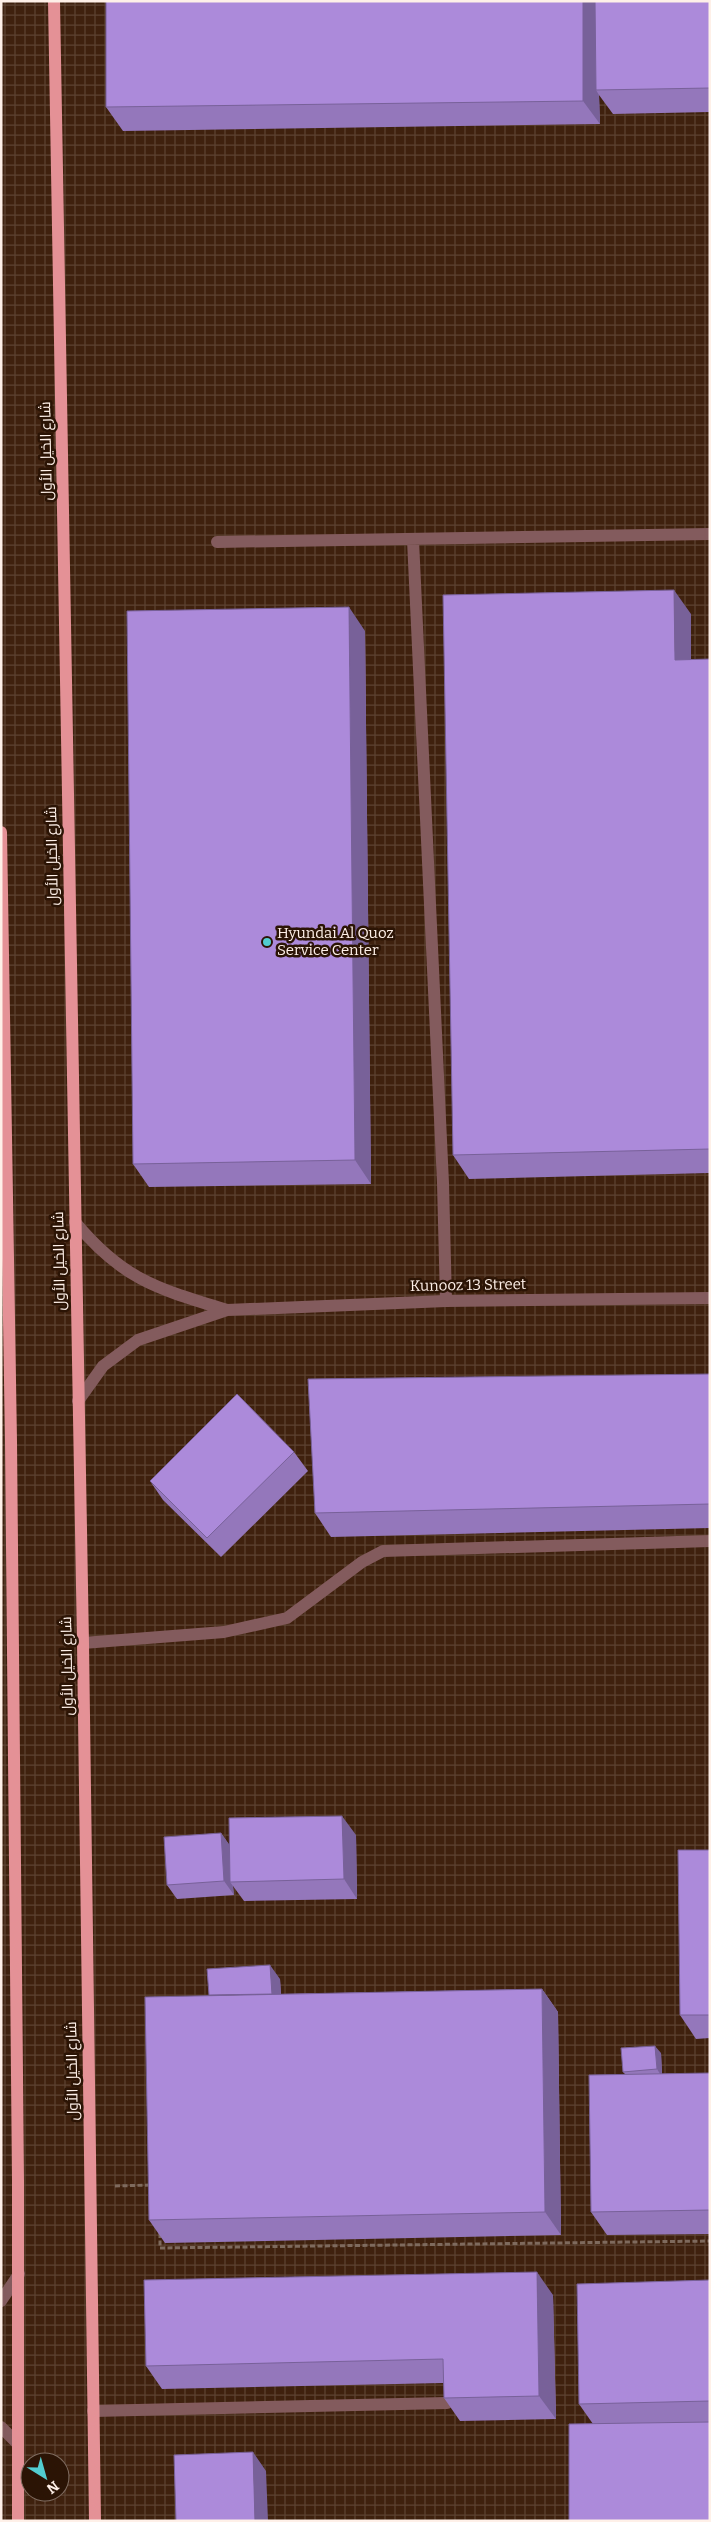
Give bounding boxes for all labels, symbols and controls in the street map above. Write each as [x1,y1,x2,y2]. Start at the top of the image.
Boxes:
street label: شارع الخيل الأول [36,401,58,501]
street label: شارع الخيل الأول [42,806,64,906]
place label: Hyundai Al Quoz Service Center [277,924,394,959]
marker: Hyundai Al Quoz Service Center [261,936,273,948]
street label: شارع الخيل الأول [49,1211,71,1311]
street label: Kunooz 13 Street [410,1275,527,1295]
street label: شارع الخيل الأول [57,1616,79,1716]
street label: شارع الخيل الأول [62,2021,84,2121]
north arrow [20,2452,70,2502]
text: N [43,2477,62,2497]

